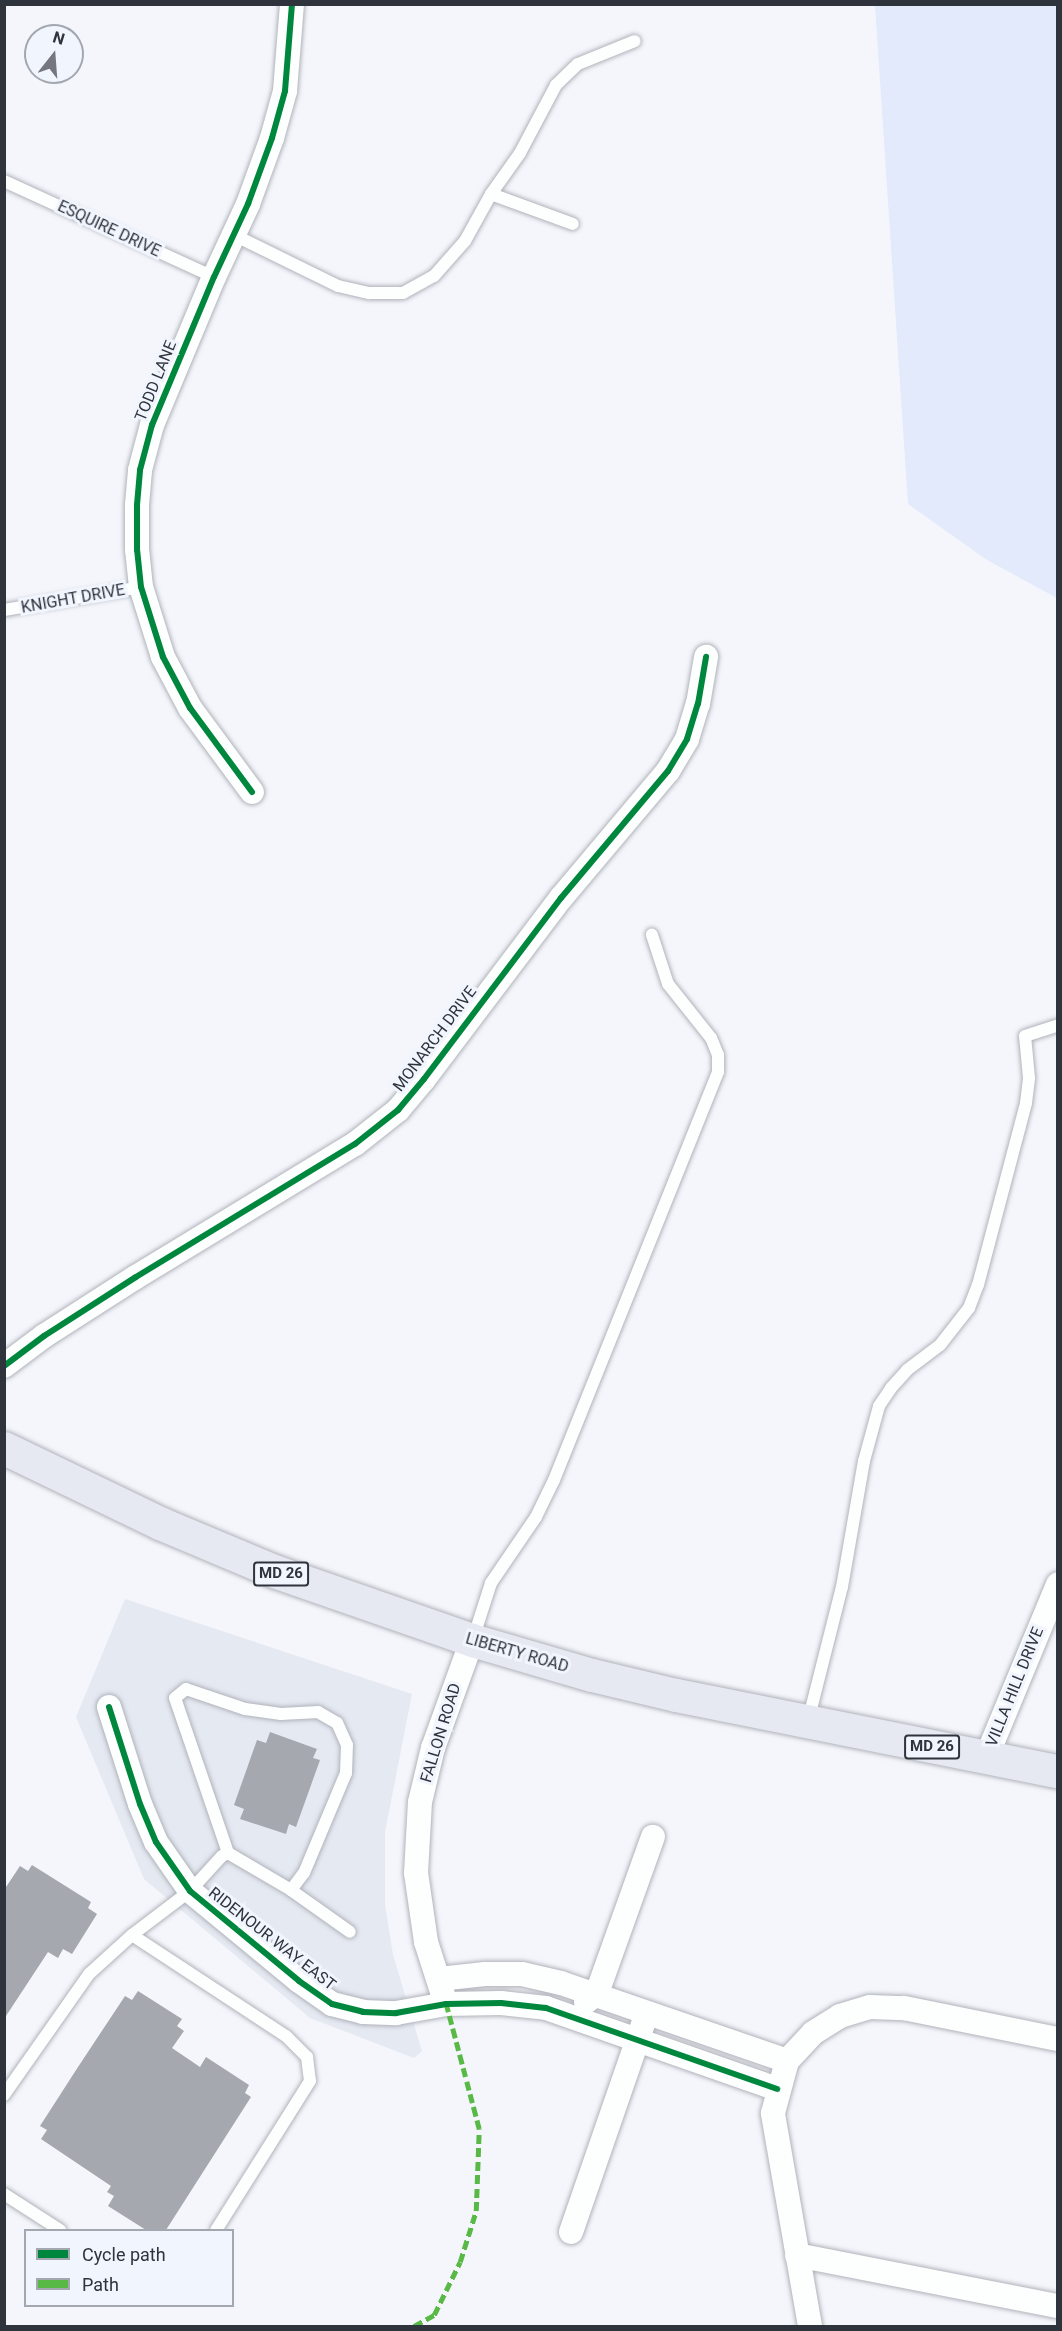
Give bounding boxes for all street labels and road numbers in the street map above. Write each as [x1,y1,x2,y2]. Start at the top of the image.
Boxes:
street label: ESQUIRE DRIVE [55,197,163,261]
street label: TODD LANE [131,338,181,424]
street label: KNIGHT DRIVE [19,580,127,618]
street label: MONARCH DRIVE [389,983,481,1095]
road number: MD 26 [252,1562,310,1586]
street label: VILLA HILL DRIVE [982,1624,1048,1750]
street label: LIBERTY ROAD [463,1629,571,1677]
street label: FALLON ROAD [417,1681,465,1785]
road number: MD 26 [904,1735,960,1759]
street label: RIDENOUR WAY EAST [205,1883,339,1995]

